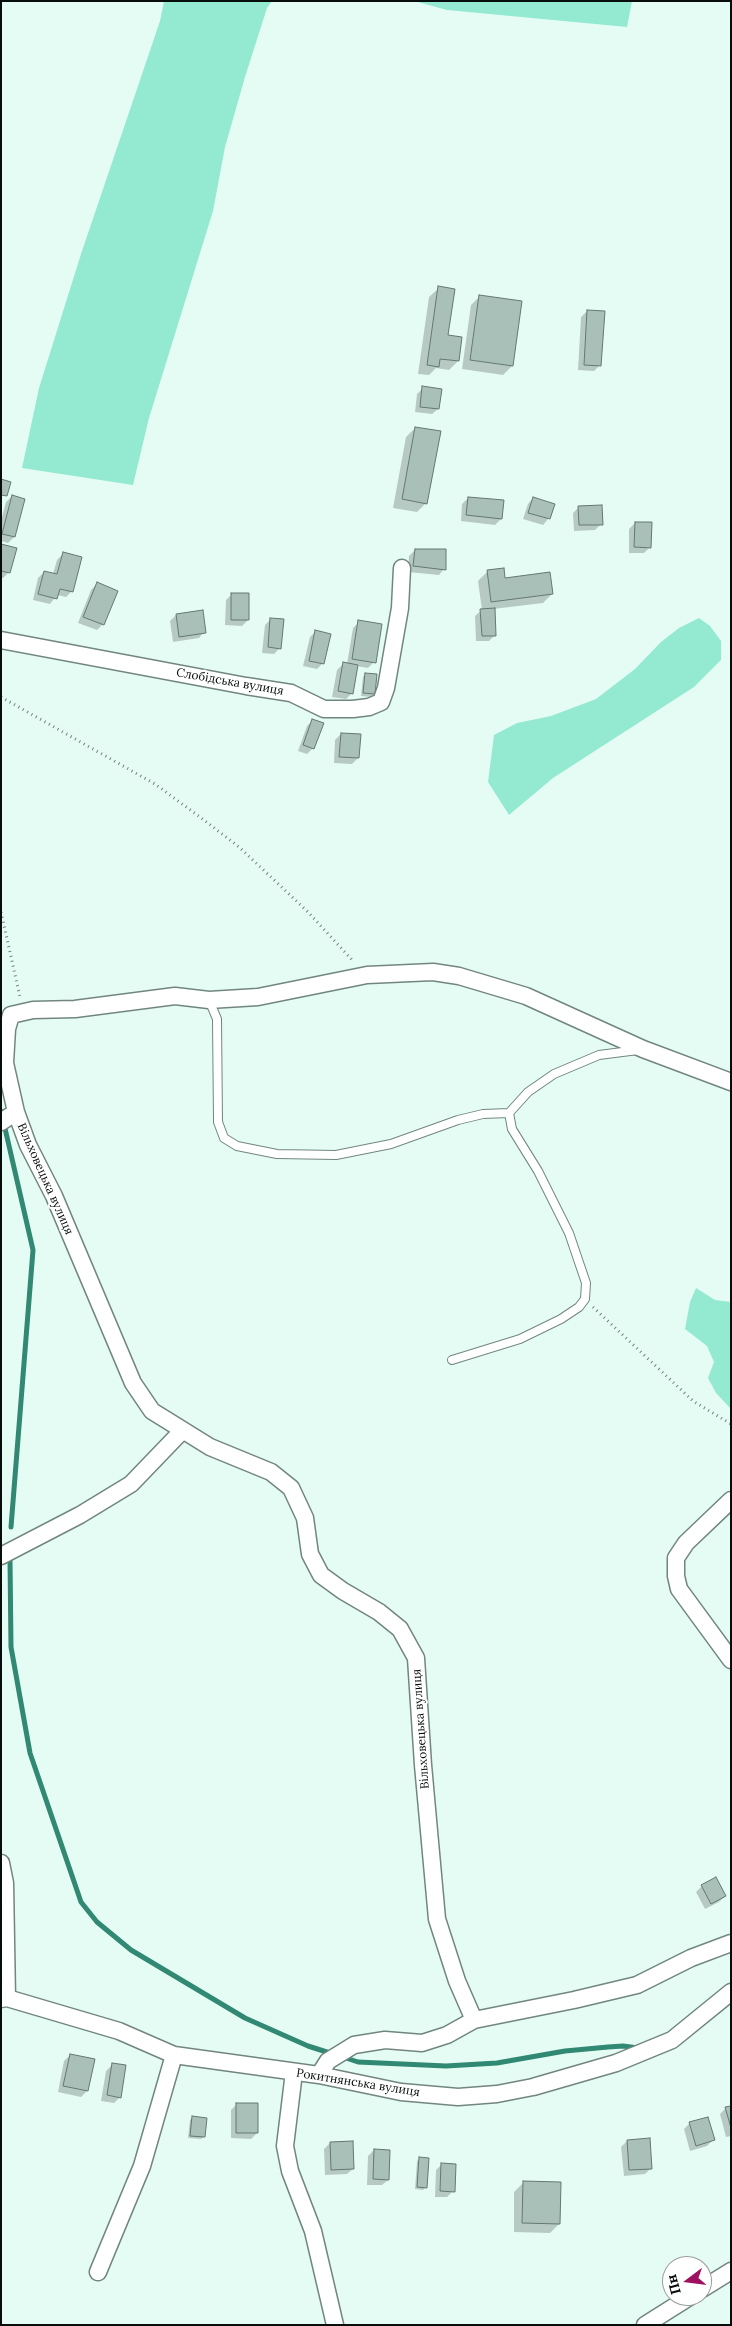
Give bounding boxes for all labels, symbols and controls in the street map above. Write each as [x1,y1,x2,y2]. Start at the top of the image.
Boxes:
street label: Слобідська вулиця [175,665,285,699]
street label: Вільховецька вулиця [14,1121,76,1237]
street label: Вільховецька вулиця [410,1668,432,1790]
street label: Рокитнянська вулиця [295,2066,421,2100]
north arrow [662,2256,712,2306]
text: Пн [662,2273,685,2297]

